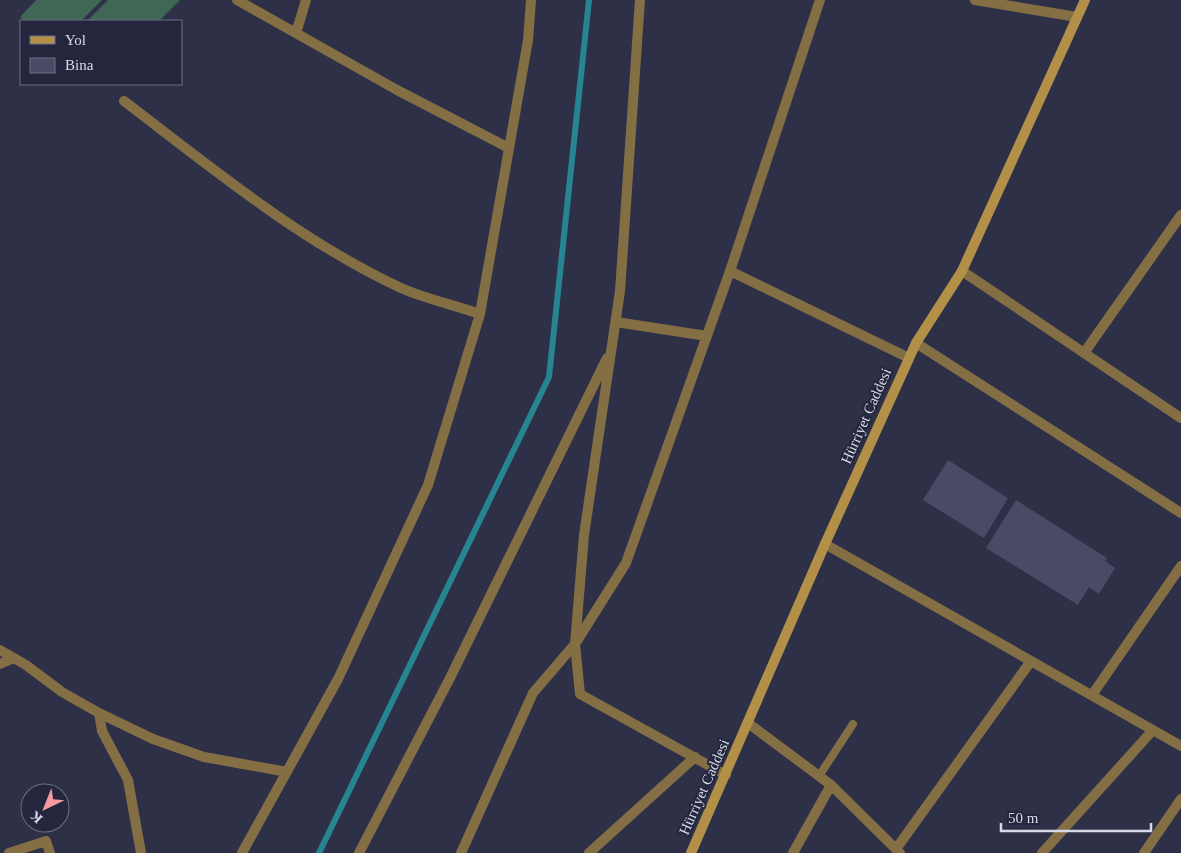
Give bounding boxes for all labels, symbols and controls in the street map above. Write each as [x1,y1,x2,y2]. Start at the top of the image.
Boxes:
legend [20,20,182,85]
text: Yol [65,32,86,48]
text: Bina [65,57,94,73]
street label: Hürriyet Caddesi [838,366,894,466]
street label: Hürriyet Caddesi [676,737,732,837]
north arrow [20,783,70,833]
scale bar [1001,800,1151,832]
text: K [27,808,46,826]
text: 50 m [1008,810,1039,826]

